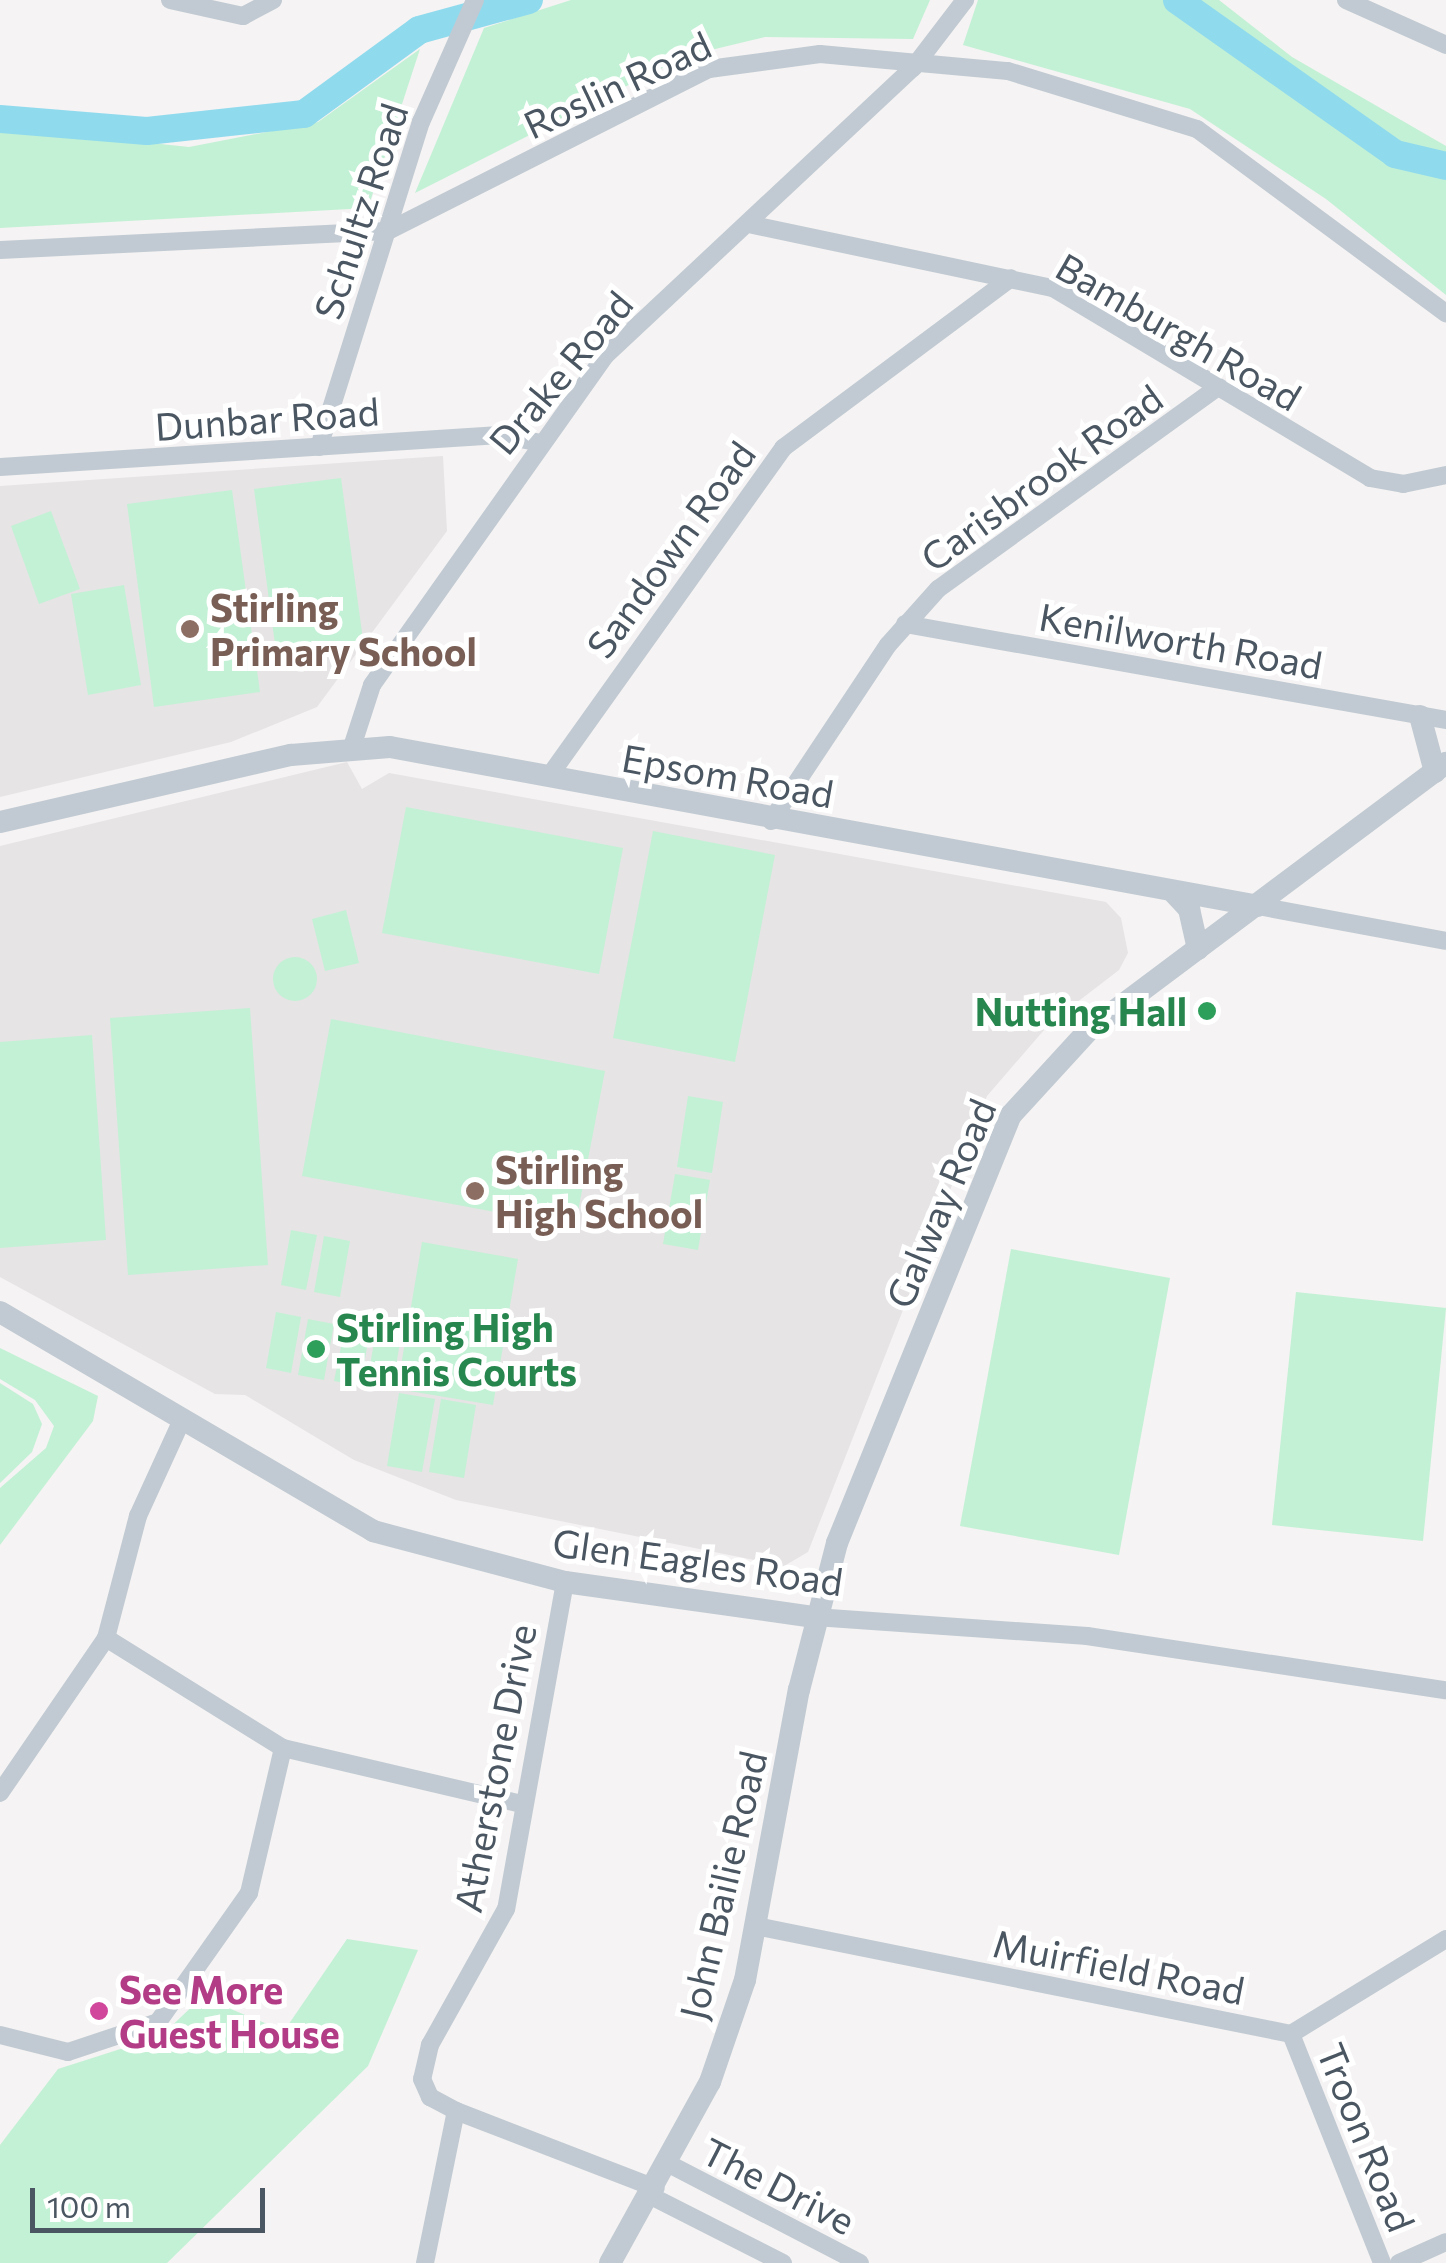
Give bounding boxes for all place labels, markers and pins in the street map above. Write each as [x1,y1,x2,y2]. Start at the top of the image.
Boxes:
place label: Stirling Primary School [210,584,477,674]
marker: Stirling Primary School [179,618,201,640]
place label: Nutting Hall [975,988,1187,1034]
marker: Nutting Hall [1196,1000,1218,1022]
place label: Stirling High School [495,1146,703,1236]
marker: Stirling High School [464,1180,486,1202]
place label: Stirling High Tennis Courts [336,1304,577,1394]
marker: Stirling High Tennis Courts [305,1338,327,1360]
place label: See More Guest House [119,1966,340,2056]
marker: See More Guest House [88,2000,110,2022]

